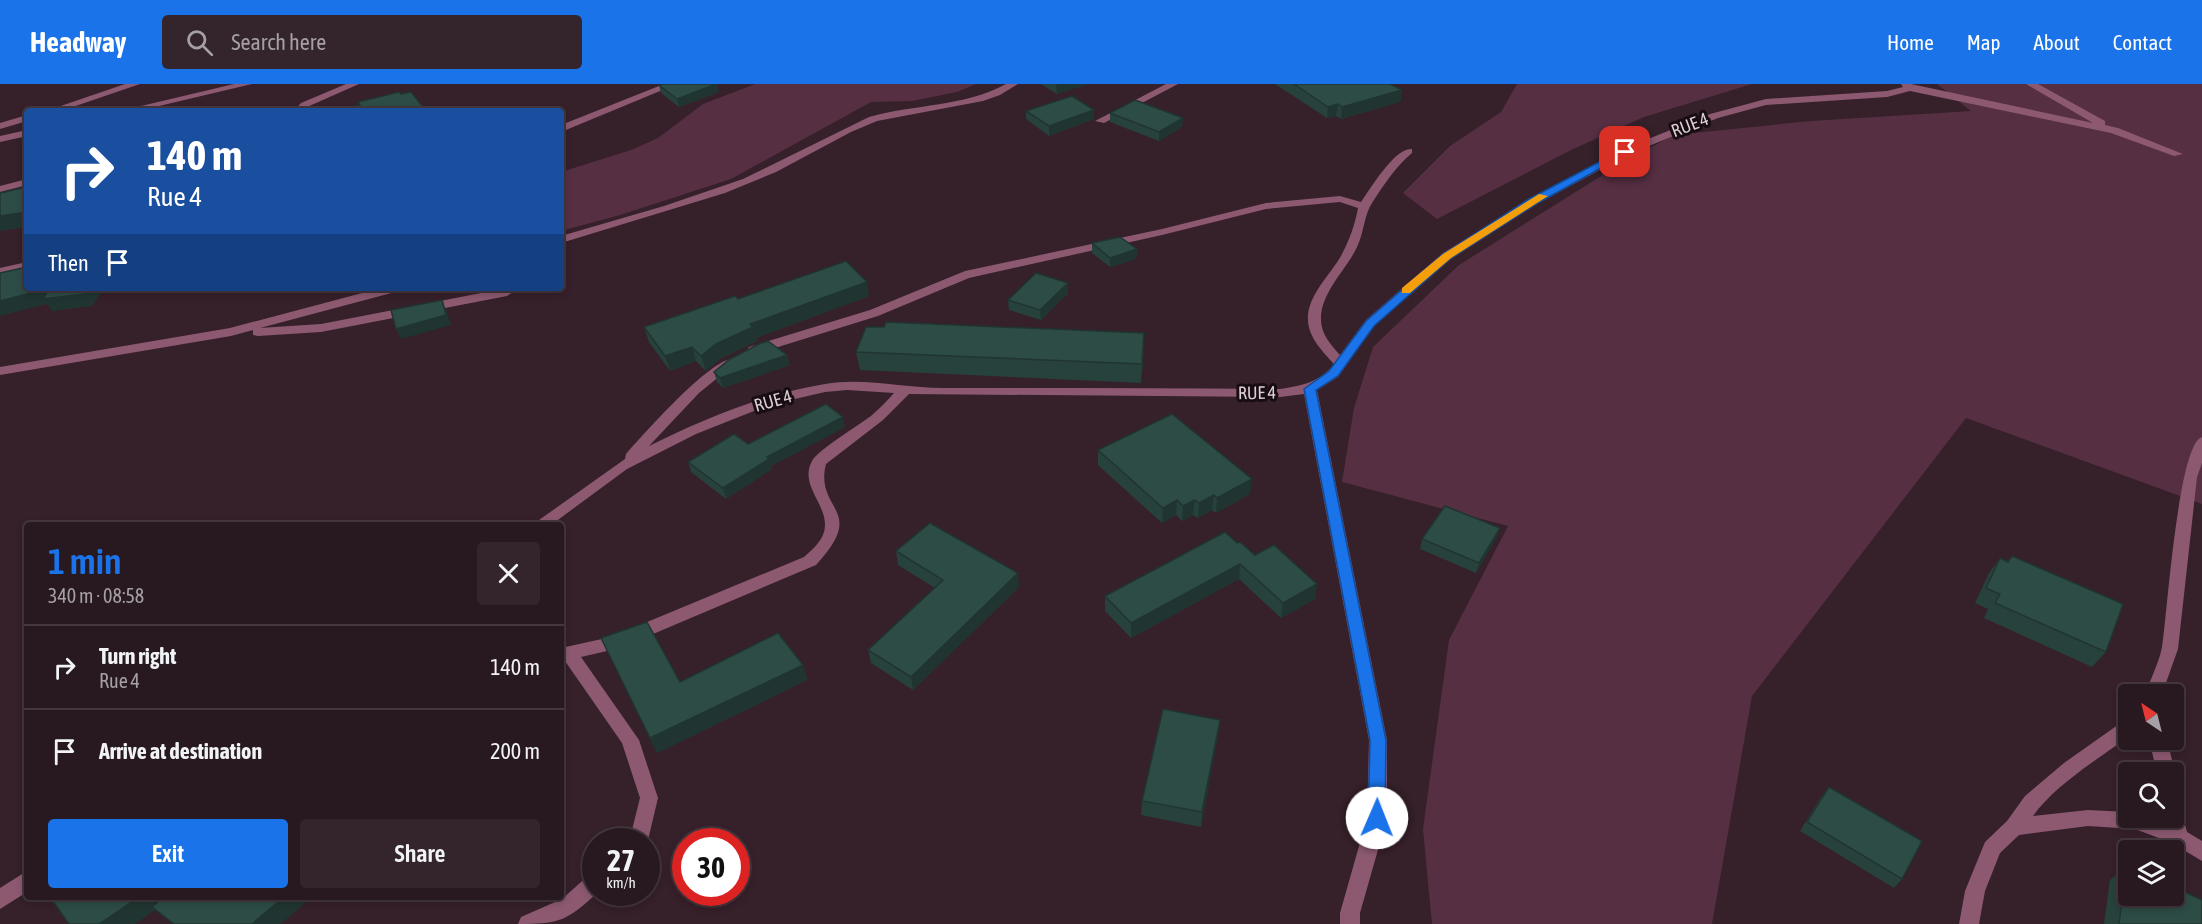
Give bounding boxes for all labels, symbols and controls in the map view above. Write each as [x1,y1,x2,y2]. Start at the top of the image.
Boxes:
search box [162,15,582,69]
text: Headway [30,26,126,58]
icon: search [183,26,216,59]
text: Search here [231,29,326,55]
text: Home [1887,30,1934,54]
text: Map [1967,30,2001,54]
text: About [2034,30,2080,54]
text: Contact [2113,30,2172,54]
street label: RUE 4 [1668,108,1711,141]
pin [1599,126,1650,177]
text: 140 m [147,131,242,179]
icon: right [48,132,126,210]
icon: arrive [1608,135,1641,168]
text: Rue 4 [147,181,202,212]
icon: arrive [101,246,134,279]
text: Then [48,250,89,276]
street label: RUE 4 [1238,382,1276,403]
street label: RUE 4 [752,385,794,416]
text: 1 min [48,540,122,582]
button: close [477,542,540,605]
text: 340 m · 08:58 [48,584,144,607]
text: Turn right [99,643,176,669]
icon: right [48,651,81,684]
text: 140 m [490,654,540,680]
text: Rue 4 [99,669,140,692]
north arrow [2118,684,2184,750]
map controls [2118,684,2184,906]
icon: arrive [48,735,81,768]
text: Arrive at destination [99,738,262,764]
text: 200 m [490,738,540,764]
button: search [2118,762,2184,828]
position arrow [1345,786,1409,850]
button: Exit [48,819,288,888]
button: Share [300,819,540,888]
speed limit sign: 30 [672,828,750,906]
button: layers [2118,840,2184,906]
text: 27 [607,843,635,877]
text: km/h [606,874,636,891]

